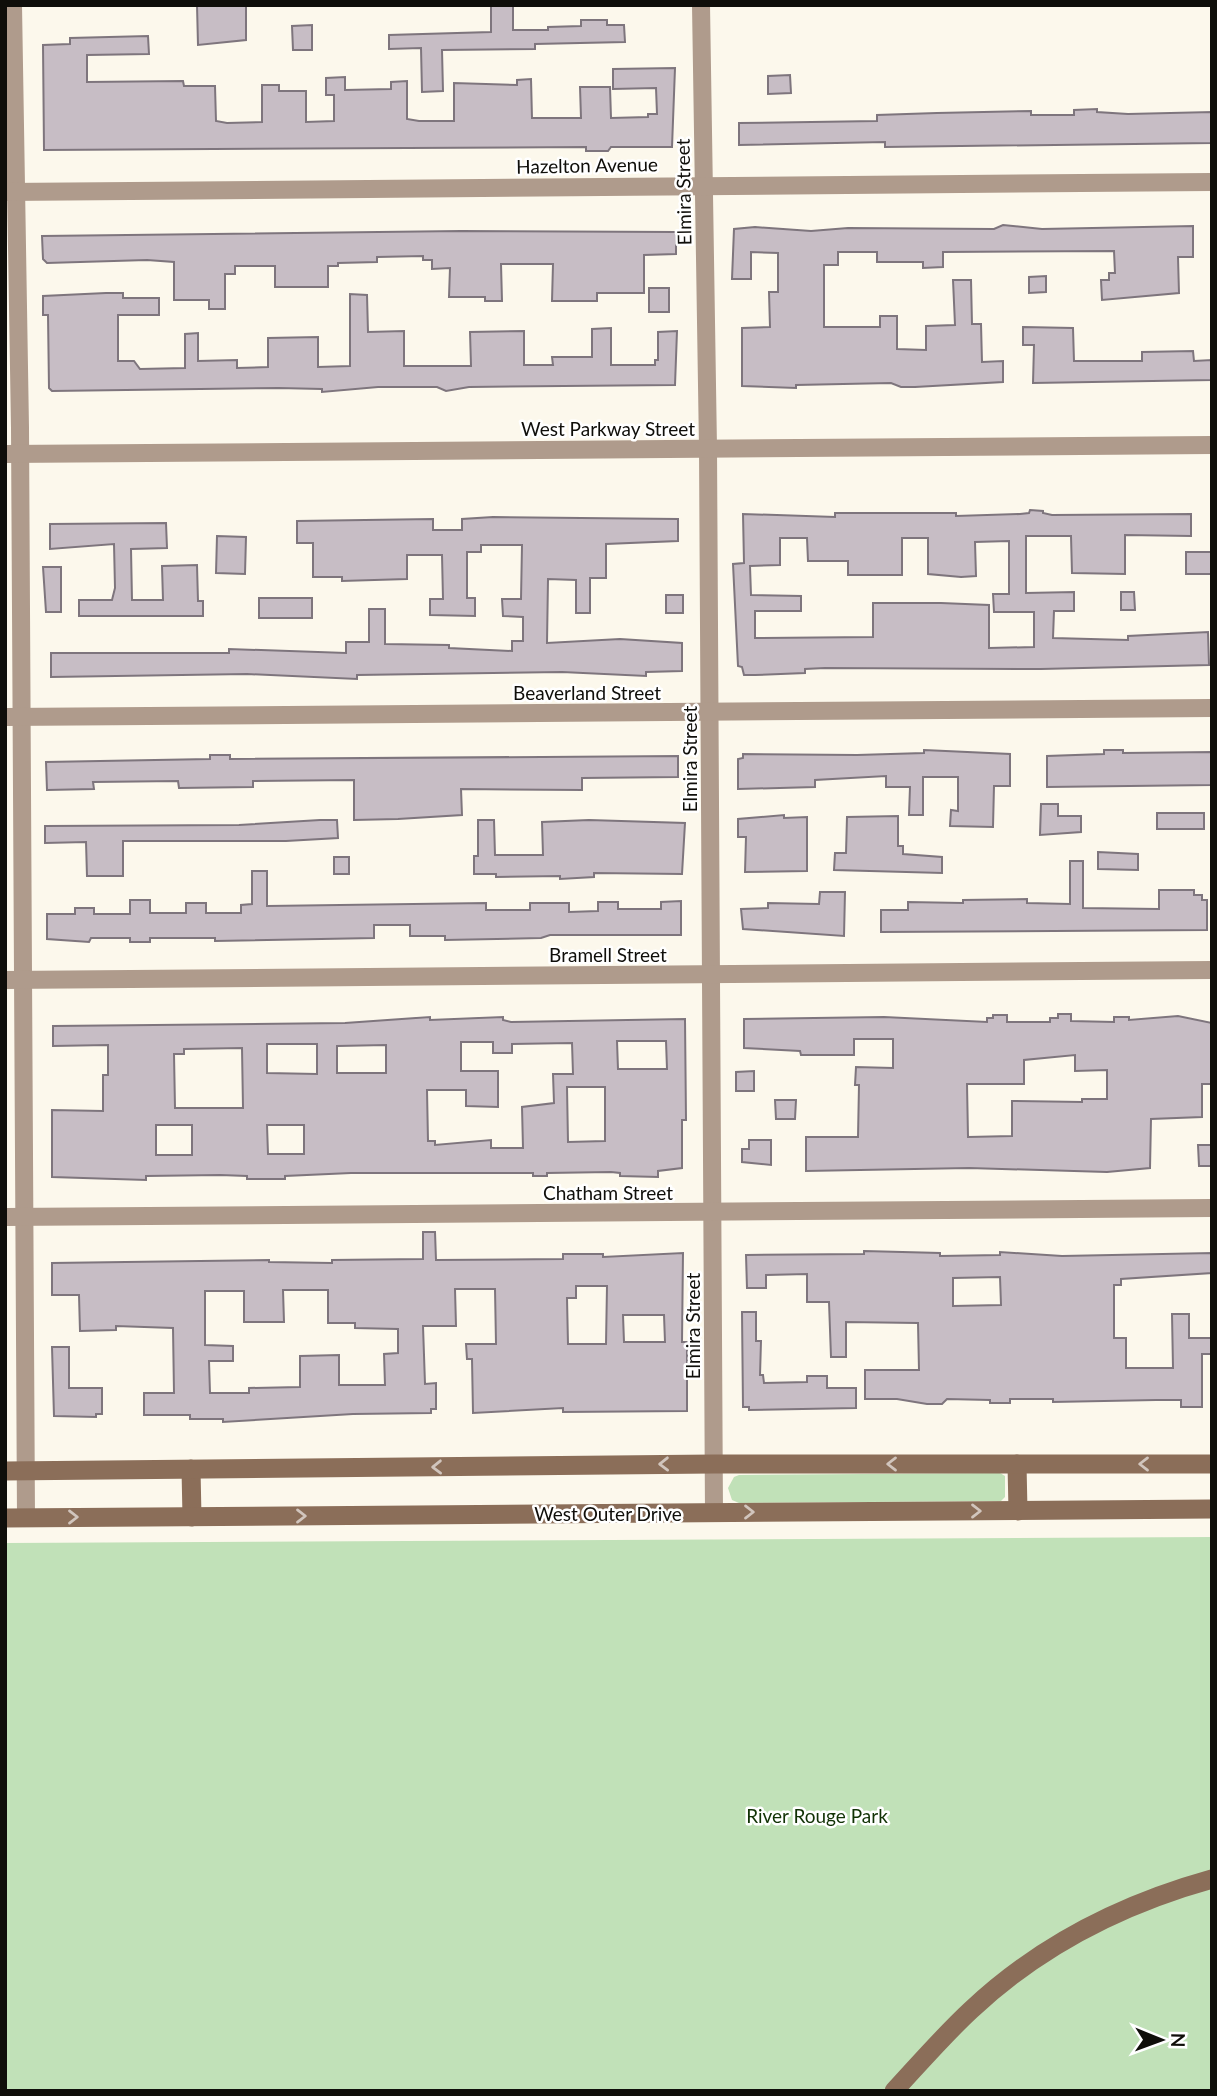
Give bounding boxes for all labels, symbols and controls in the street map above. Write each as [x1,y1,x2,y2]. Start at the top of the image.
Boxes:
street label: Elmira Street [671,138,695,246]
street label: Hazelton Avenue [516,152,658,178]
street label: West Parkway Street [521,417,695,440]
street label: Beaverland Street [513,681,661,704]
street label: Elmira Street [678,705,701,812]
street label: Bramell Street [549,943,667,966]
street label: Chatham Street [543,1181,673,1204]
street label: Elmira Street [681,1272,704,1379]
one-way arrow [886,1456,896,1472]
one-way arrow [1138,1456,1148,1472]
one-way arrow [658,1457,669,1472]
one-way arrow [431,1459,442,1474]
street label: West Outer Drive [534,1502,682,1525]
one-way arrow [972,1503,982,1519]
one-way arrow [744,1504,755,1520]
one-way arrow [296,1508,307,1524]
one-way arrow [68,1510,79,1525]
park label: River Rouge Park [746,1804,888,1827]
north arrow [1126,2005,1196,2075]
text: N [1167,2033,1190,2048]

